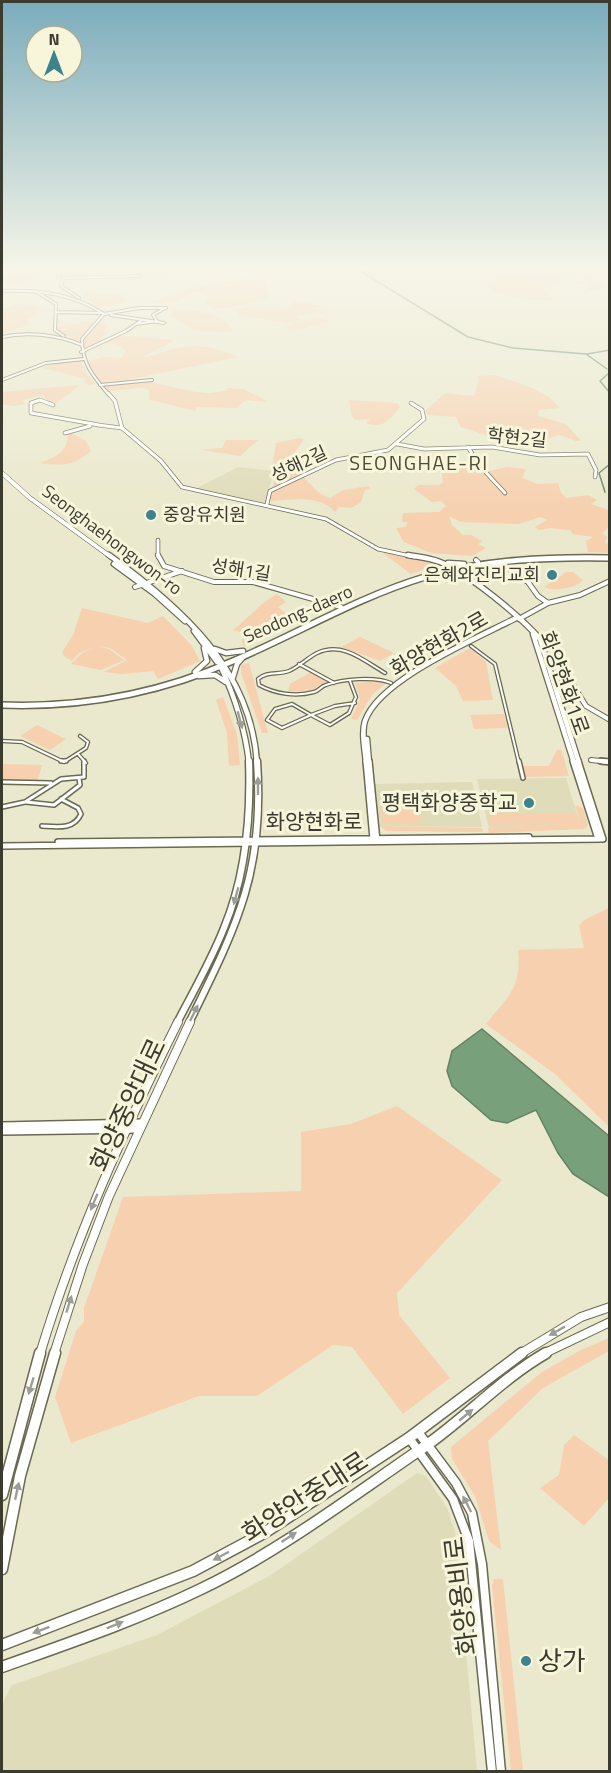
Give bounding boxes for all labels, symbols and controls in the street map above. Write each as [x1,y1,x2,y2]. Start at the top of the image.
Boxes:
north arrow [24,24,84,84]
text: N [48,27,60,51]
street label: 학현2길 [486,421,548,454]
street label: 성해2길 [266,439,332,488]
district label: SEONGHAE-RI [349,447,489,478]
street label: Seonghaehongwon-ro [37,478,188,601]
place label: 중앙유치원 [163,501,246,528]
marker: 중앙유치원 [144,508,158,522]
street label: 성해1길 [209,551,273,588]
place label: 은혜와진리교회 [424,561,540,588]
marker: 은혜와진리교회 [545,568,559,582]
street label: Seodong-daero [239,577,357,650]
street label: 화양현화2로 [384,602,493,684]
street label: 화양현화1로 [531,626,599,739]
one-way arrow [236,711,245,729]
one-way arrow [253,776,263,795]
place label: 평택화양중학교 [382,786,517,818]
marker: 평택화양중학교 [522,796,536,810]
street label: 화양현화로 [266,805,362,837]
one-way arrow [231,887,241,905]
one-way arrow [190,1005,199,1022]
street label: 화양중앙대로 [80,1032,176,1178]
one-way arrow [89,1193,98,1210]
one-way arrow [65,1294,74,1312]
one-way arrow [548,1326,565,1336]
one-way arrow [26,1377,35,1395]
one-way arrow [458,1408,474,1421]
street label: 화양안중대로 [234,1441,376,1552]
one-way arrow [13,1482,23,1501]
one-way arrow [462,1495,472,1512]
one-way arrow [281,1532,297,1543]
street label: 화양용비로 [434,1534,487,1658]
one-way arrow [212,1551,229,1561]
one-way arrow [107,1620,125,1630]
one-way arrow [31,1626,49,1636]
place label: 상가 [538,1641,586,1680]
marker: 상가 [519,1654,533,1668]

